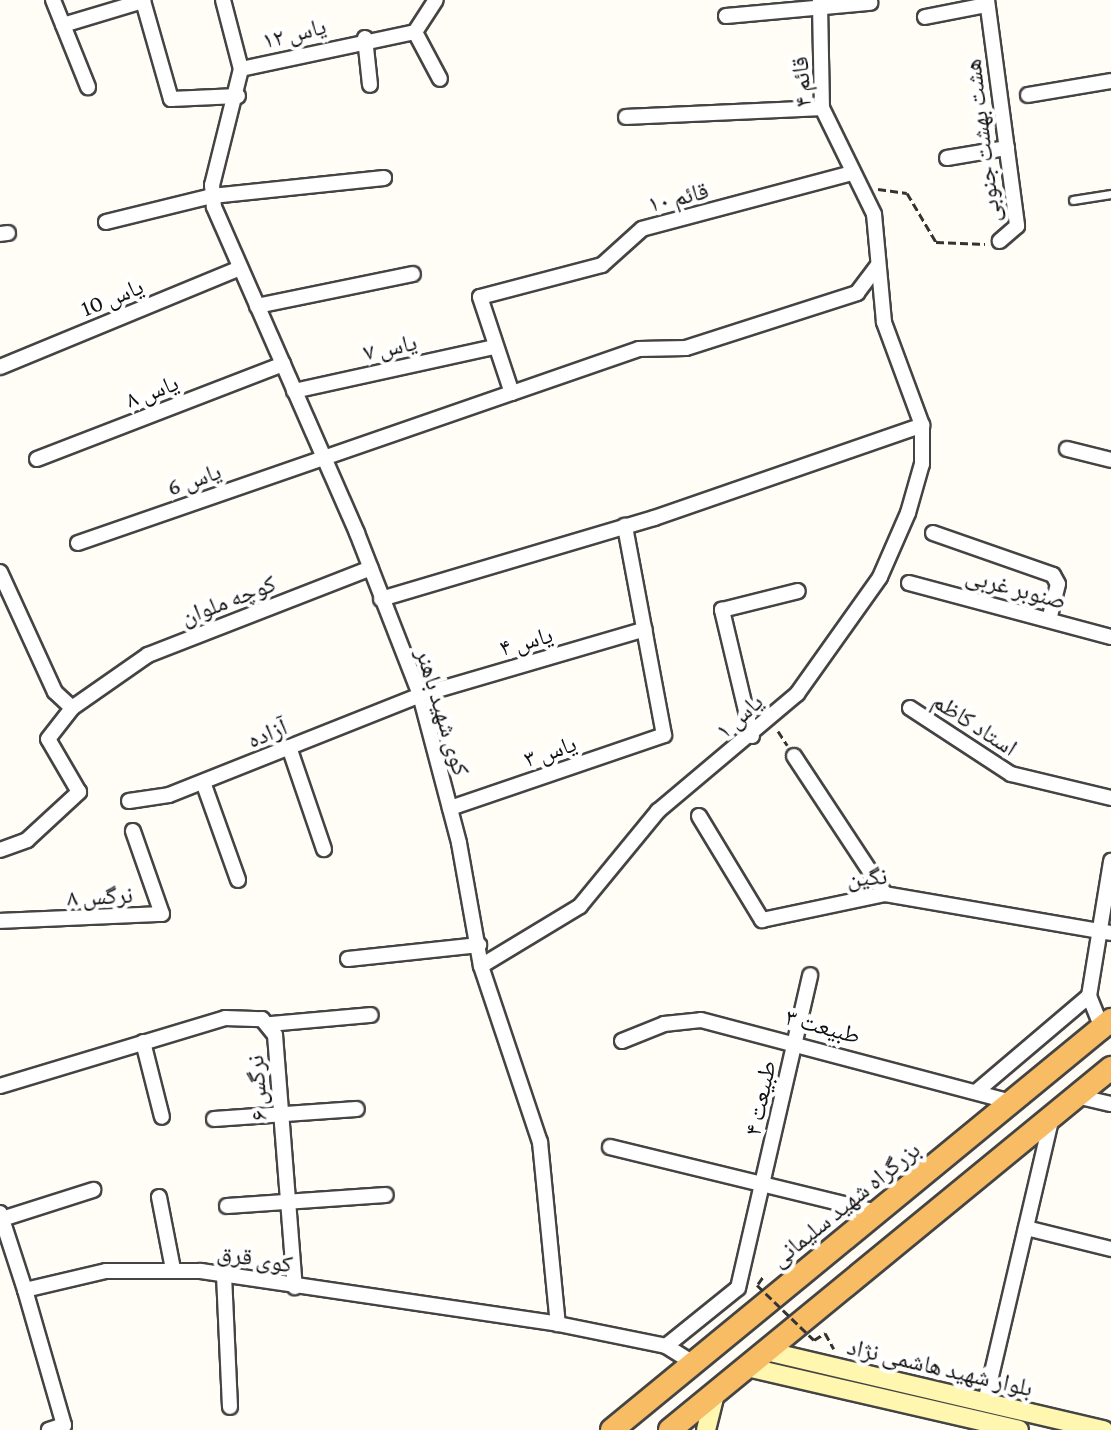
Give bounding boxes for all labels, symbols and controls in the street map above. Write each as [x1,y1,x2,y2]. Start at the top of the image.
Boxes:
street label: یاس ۱۲ [259,11,329,55]
street label: قائم ۴ [785,56,817,108]
street label: هشت بهشت جنوبی [958,58,1006,224]
street label: قائم ۱۰ [645,176,711,218]
street label: یاس 10 [77,272,147,322]
street label: یاس ۷ [361,327,419,367]
street label: یاس ۸ [122,368,182,414]
street label: یاس 6 [163,456,225,502]
street label: صنوبر غربی [963,561,1069,615]
street label: کوچه ملوان [176,569,280,631]
street label: یاس ۴ [496,620,556,662]
street label: کوی شهید باهنر [410,645,476,779]
street label: استاد کاظم [927,686,1023,762]
street label: یاس ۱ [709,687,769,745]
street label: آزاده [243,712,291,754]
street label: یاس ۳ [520,729,580,773]
street label: نگین [846,861,888,893]
street label: نرگس ۸ [66,880,134,912]
street label: طبیعت ٣ [782,1002,864,1050]
street label: نرگس ۶ [240,1054,274,1122]
street label: طبیعت ۴ [738,1058,782,1138]
street label: بزرگراه شهید سلیمانی [764,1135,926,1273]
street label: کوی قرق [215,1237,295,1279]
street label: بلوار شهید هاشمی نژاد [844,1332,1036,1402]

